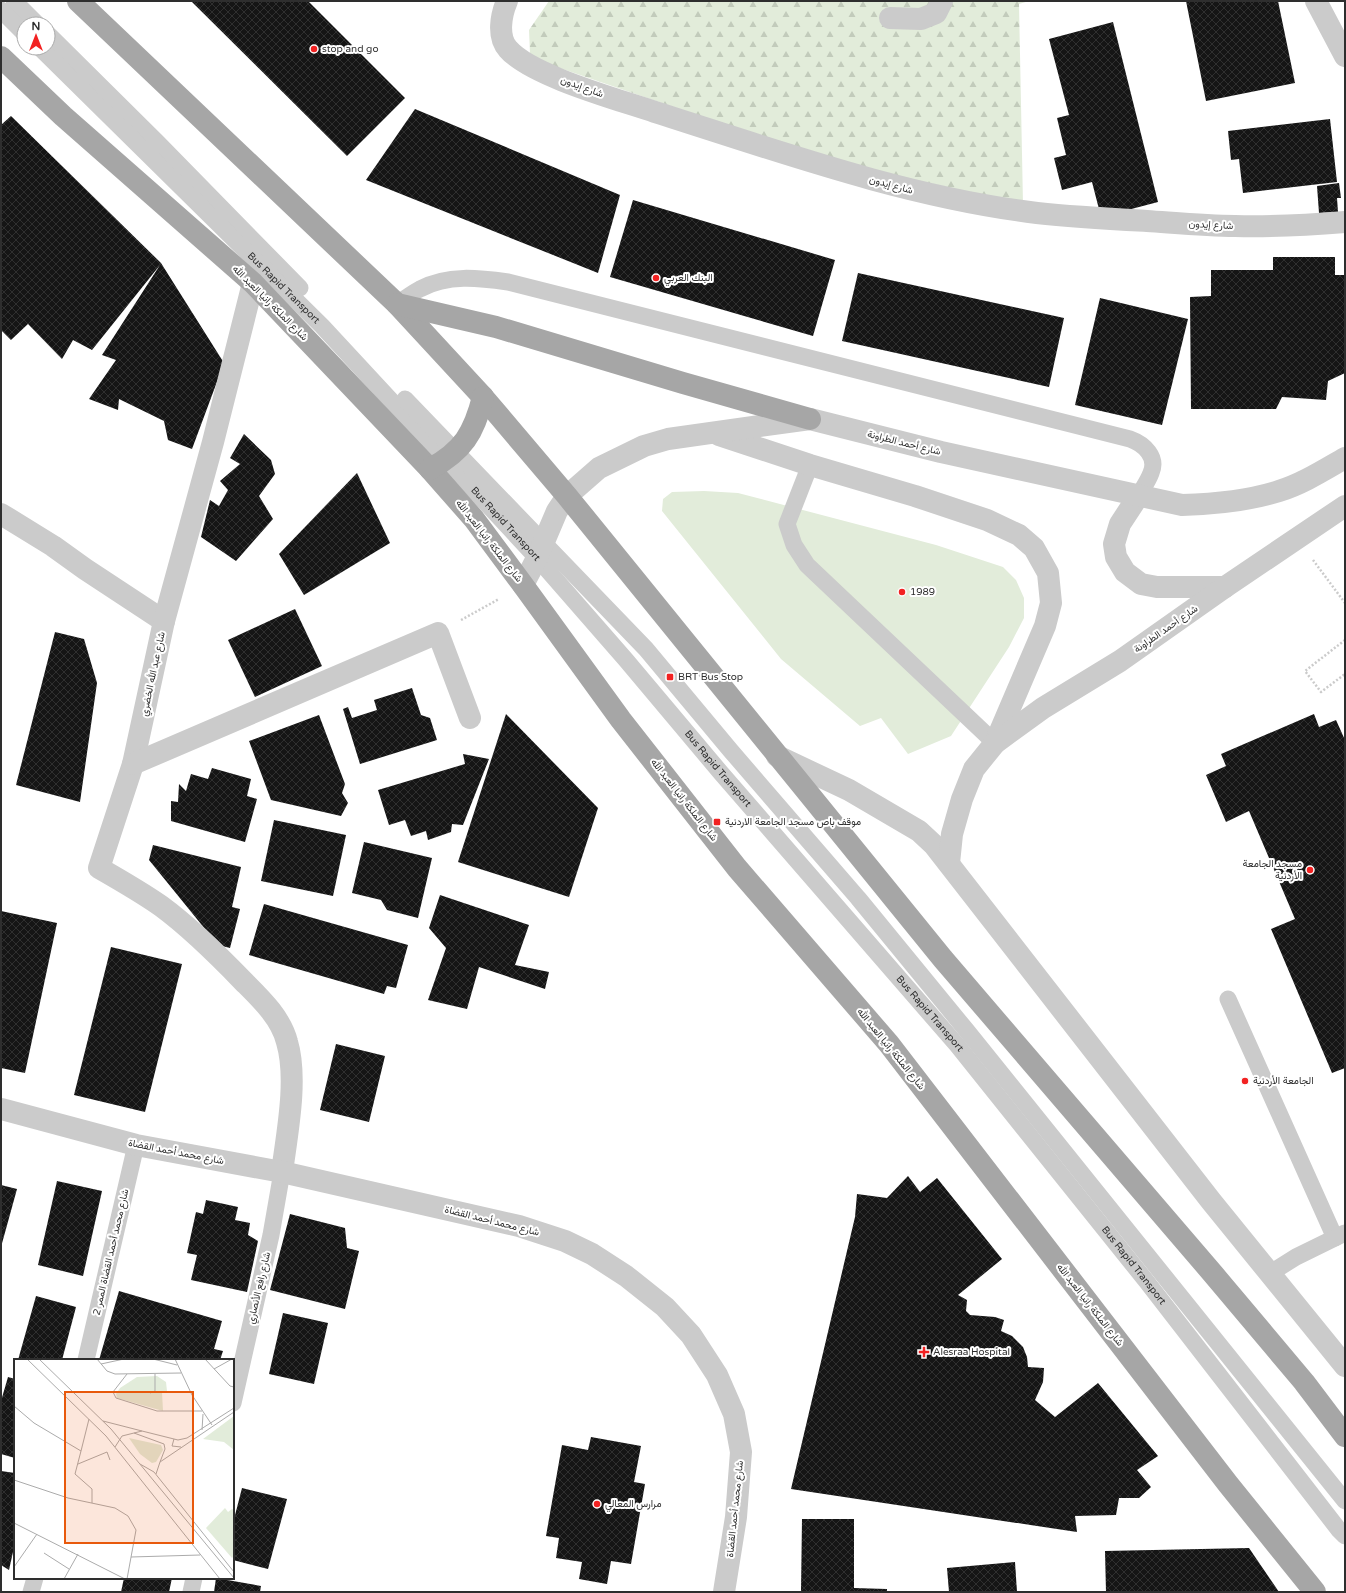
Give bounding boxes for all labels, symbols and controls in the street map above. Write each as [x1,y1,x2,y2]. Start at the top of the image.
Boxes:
north arrow [16,16,56,56]
text: N [32,20,40,33]
place label: stop and go [322,43,379,55]
marker: stop and go [309,44,319,54]
street label: شارع إيدون [559,74,605,100]
street label: شارع إيدون [868,173,914,197]
street label: شارع إيدون [1188,218,1234,232]
street label: Bus Rapid Transport [245,250,322,326]
street label: شارع الملكة رانيا العبد الله [230,263,310,343]
place label: البنك العربي [664,272,713,286]
marker: البنك العربي [651,273,661,283]
street label: شارع أحمد الطراونة [866,428,942,458]
street label: Bus Rapid Transport [468,484,543,564]
street label: شارع الملكة رانيا العبد الله [453,497,525,585]
place label: 1989 [910,586,935,598]
marker: 1989 [897,587,907,597]
street label: شارع أحمد الطراونة [1132,602,1200,656]
street label: شارع عبد الله الخضري [138,631,170,718]
place label: BRT Bus Stop [678,671,743,683]
marker: BRT Bus Stop [665,672,675,682]
street label: Bus Rapid Transport [682,728,754,810]
street label: شارع الملكة رانيا العبد الله [648,756,720,844]
place label: موقف باص مسجد الجامعة الاردنية [725,816,861,828]
marker: موقف باص مسجد الجامعة الاردنية [712,817,722,827]
place label: مسجد الجامعة الأردنية [1243,858,1302,882]
marker: مسجد الجامعة الأردنية [1305,865,1315,875]
street label: Bus Rapid Transport [894,973,966,1054]
street label: شارع الملكة رانيا العبد الله [854,1006,928,1092]
place label: الجامعة الأردنية [1253,1075,1314,1087]
marker: الجامعة الأردنية [1240,1076,1250,1086]
street label: شارع محمد أحمد القضاة [127,1137,225,1167]
street label: شارع محمد أحمد القضاة الممر 2 [91,1188,131,1316]
street label: شارع محمد أحمد القضاة [443,1203,541,1239]
street label: Bus Rapid Transport [1099,1224,1169,1307]
street label: شارع رافع الأنصاري [245,1251,275,1326]
street label: شارع الملكة رانيا العبد الله [1054,1261,1126,1349]
marker: Alesraa Hospital [918,1346,930,1358]
place label: Alesraa Hospital [933,1346,1010,1358]
inset map [14,1359,234,1579]
street label: شارع محمد أحمد القضاة [724,1460,746,1558]
place label: مرارس المعالي [605,1498,662,1512]
marker: مرارس المعالي [592,1499,602,1509]

